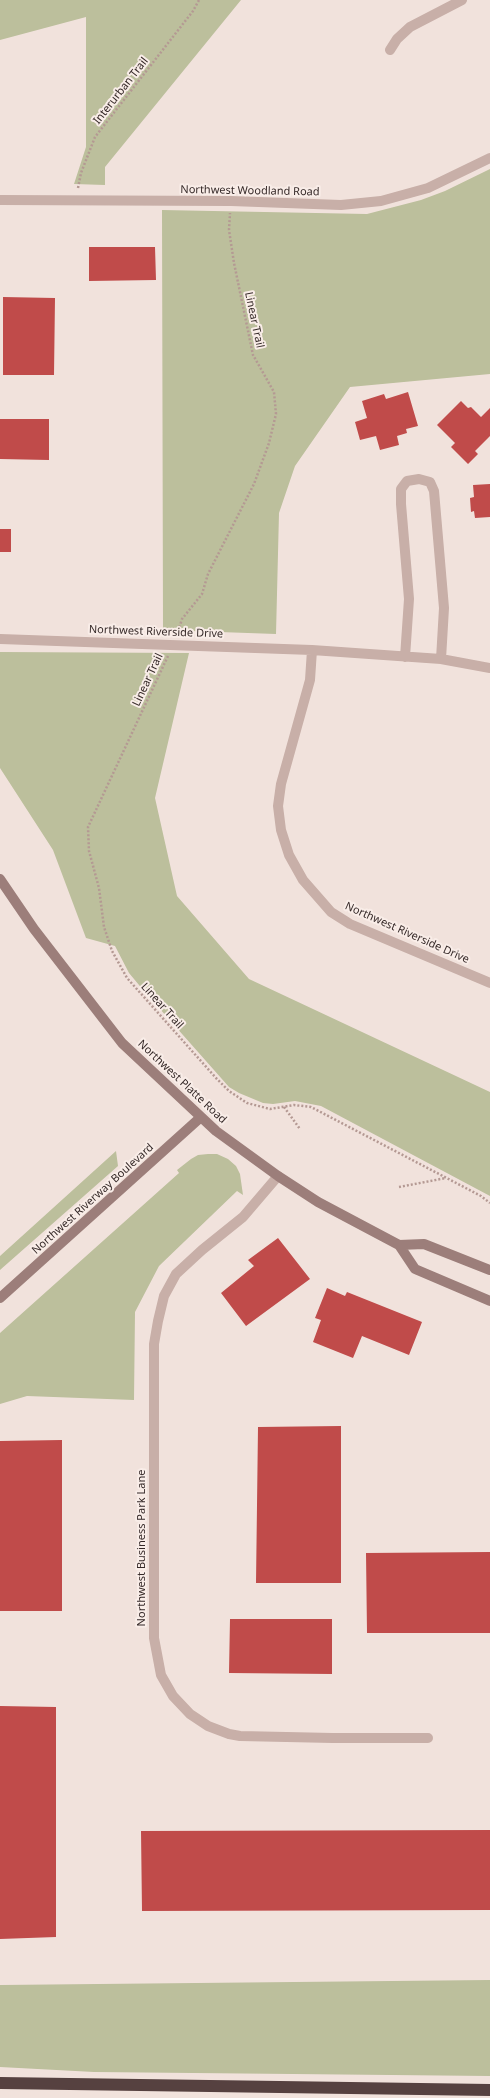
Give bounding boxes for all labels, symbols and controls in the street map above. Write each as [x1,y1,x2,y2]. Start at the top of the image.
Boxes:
street label: Interurban Trail [91,55,151,127]
street label: Northwest Woodland Road [180,183,320,199]
street label: Linear Trail [242,291,266,349]
street label: Northwest Riverside Drive [89,623,223,641]
street label: Linear Trail [130,651,166,709]
street label: Northwest Riverside Drive [343,900,471,966]
street label: Linear Trail [138,980,186,1032]
street label: Northwest Platte Road [135,1037,229,1127]
street label: Northwest Riverway Boulevard [30,1141,156,1257]
street label: Northwest Business Park Lane [135,1470,149,1626]

